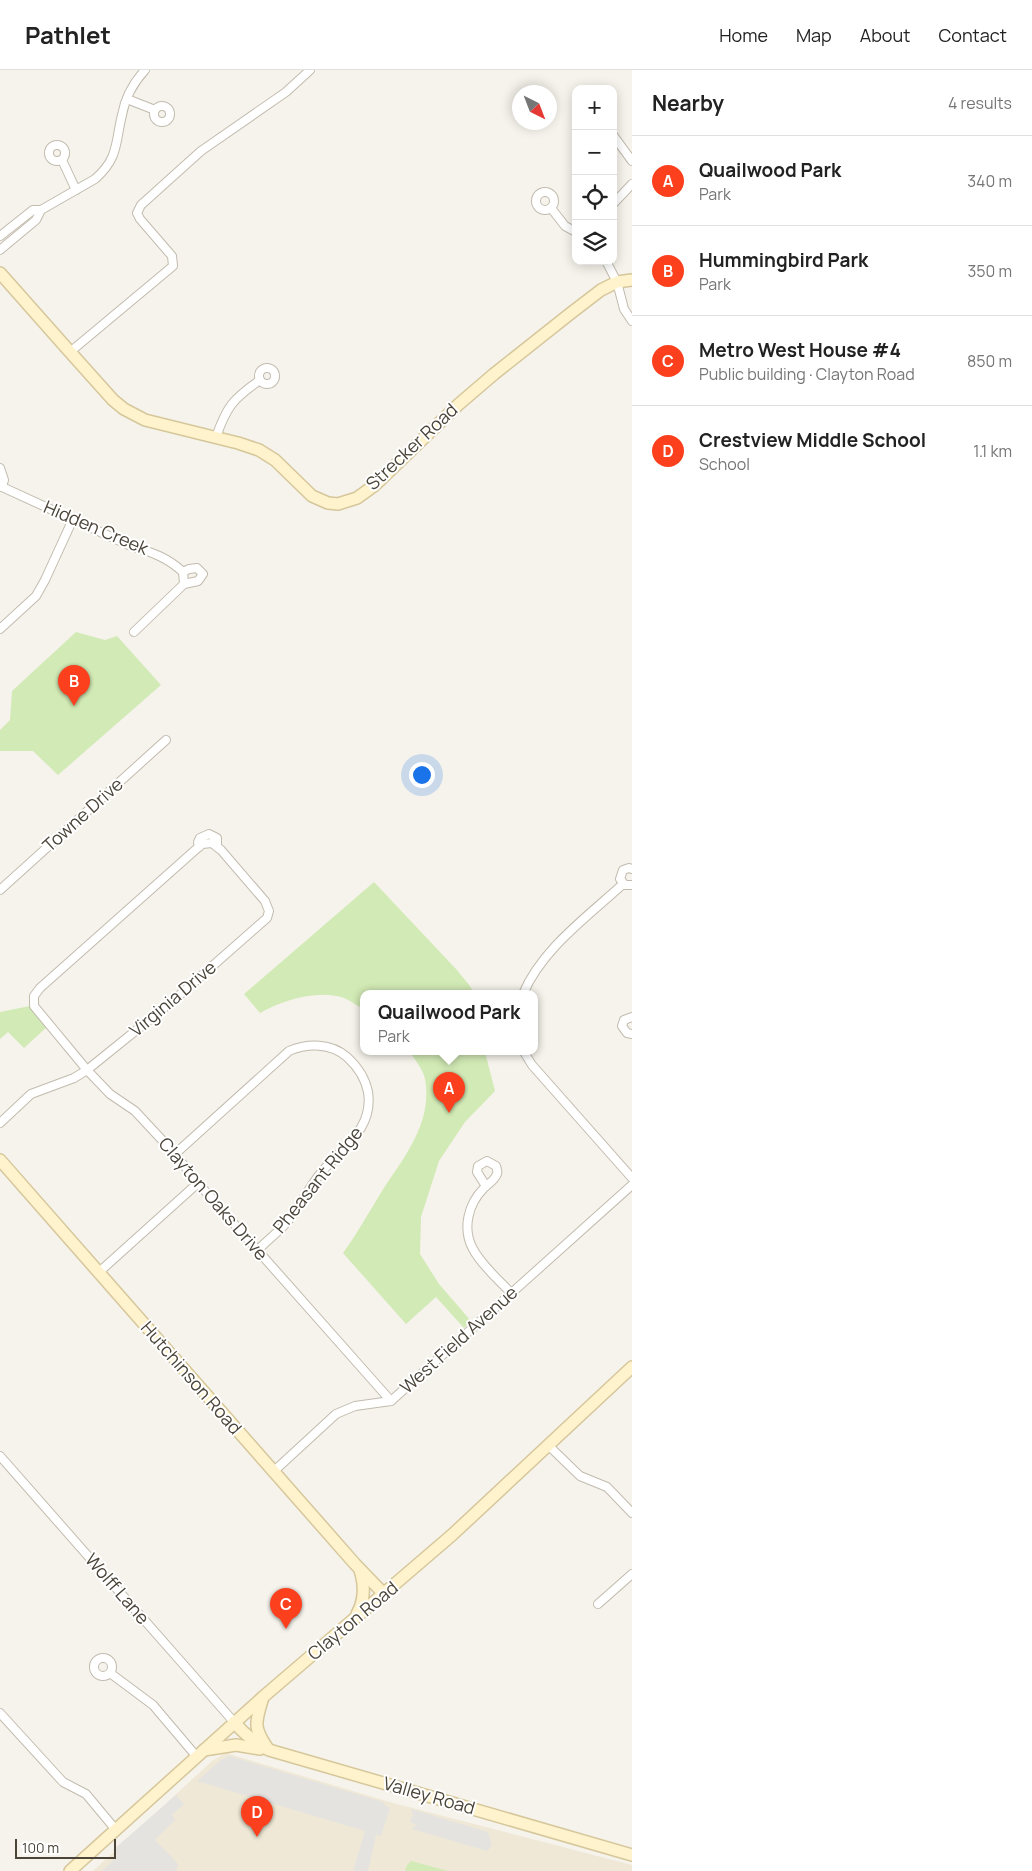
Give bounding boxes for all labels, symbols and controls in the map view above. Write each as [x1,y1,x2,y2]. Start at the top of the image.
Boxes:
text: Pathlet [25,18,111,51]
text: Home [719,23,768,47]
text: Map [796,23,832,47]
text: About [860,23,910,47]
text: Contact [938,23,1007,47]
north arrow [512,85,557,130]
map controls [572,85,617,265]
button: + [572,85,617,130]
text: Nearby [652,89,724,117]
text: 4 results [948,92,1012,114]
button: − [572,130,617,175]
text: Quailwood Park [699,157,841,183]
text: A [663,170,673,192]
text: 340 m [967,170,1012,192]
button: locate [572,175,617,220]
text: Park [699,183,731,205]
button: layers [572,220,617,265]
text: Hummingbird Park [699,247,868,273]
text: B [663,260,673,282]
text: 350 m [967,260,1012,282]
text: Park [699,273,731,295]
text: Metro West House #4 [699,337,901,363]
text: C [662,350,674,372]
text: 850 m [967,350,1012,372]
text: Public building · Clayton Road [699,363,915,385]
street label: Strecker Road [360,398,462,495]
text: Crestview Middle School [699,427,926,453]
text: D [662,440,674,462]
text: 1.1 km [973,440,1012,462]
text: School [699,453,750,475]
street label: Hidden Creek [40,494,153,560]
pin: B [58,665,90,706]
your location [409,762,435,788]
street label: Towne Drive [37,772,128,857]
street label: Virginia Drive [124,955,221,1042]
popup [360,990,538,1055]
text: Quailwood Park [378,999,520,1025]
text: Park [378,1025,410,1047]
pin: A [433,1072,465,1113]
street label: Pheasant Ridge [267,1121,368,1238]
street label: Clayton Oaks Drive [154,1132,274,1265]
street label: West Field Avenue [394,1280,522,1399]
street label: Hutchinson Road [136,1316,248,1439]
street label: Wolff Lane [80,1548,155,1629]
street label: Clayton Road [302,1575,403,1665]
pin: C [270,1588,302,1629]
street label: Valley Road [381,1770,478,1820]
pin: D [241,1796,273,1837]
scale bar [15,1836,116,1859]
text: 100 m [22,1838,59,1857]

